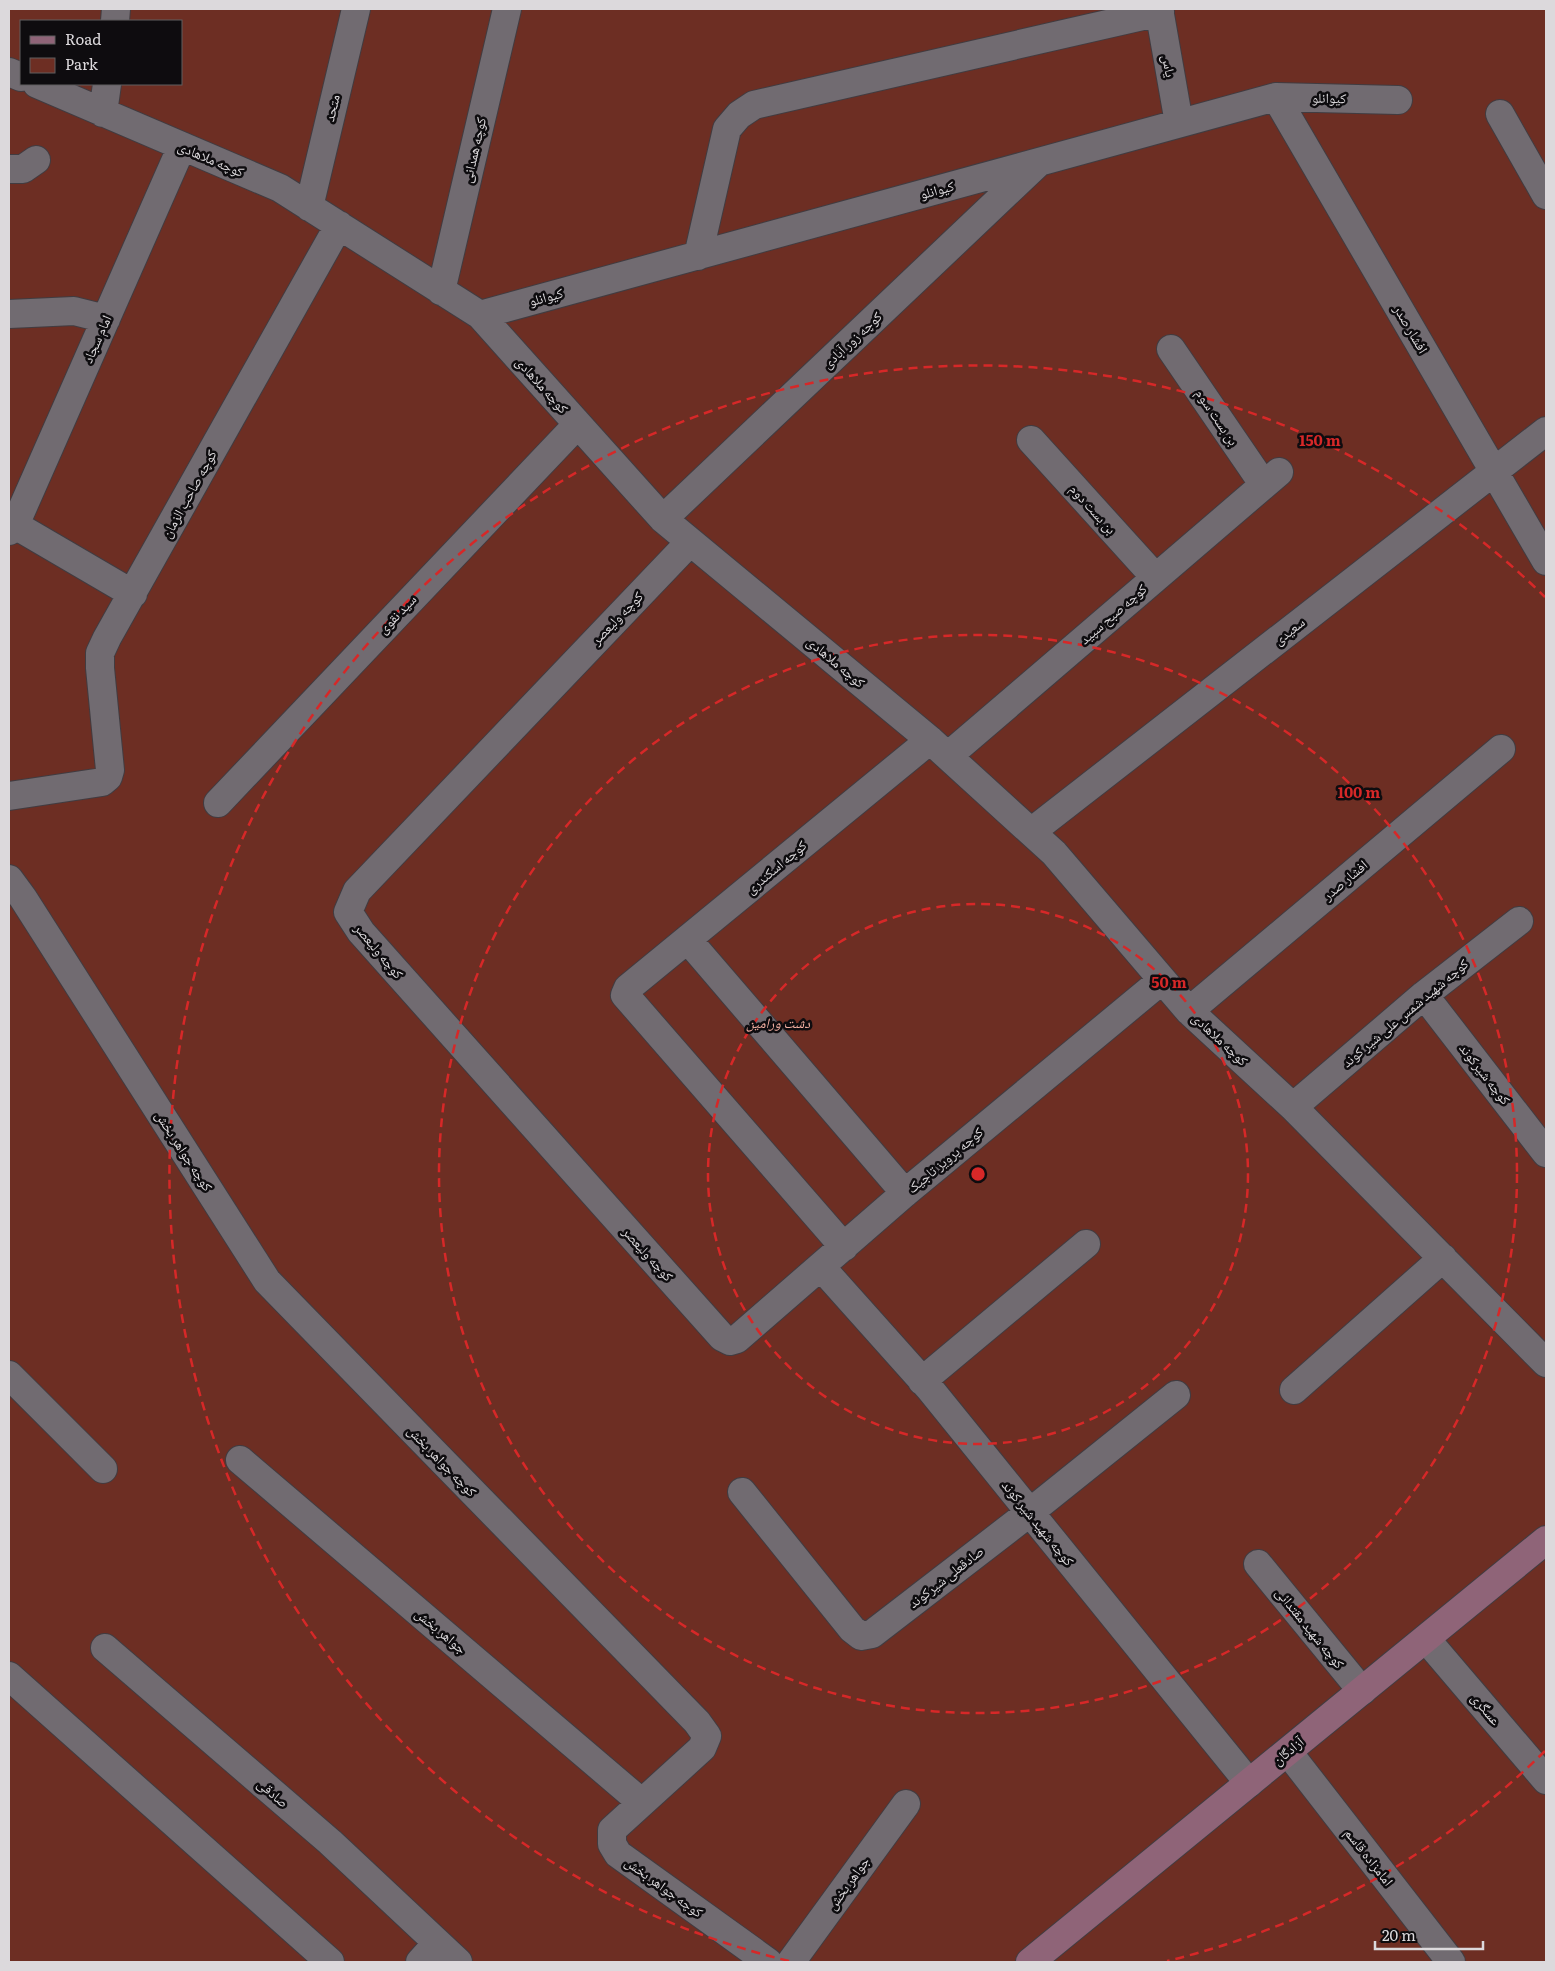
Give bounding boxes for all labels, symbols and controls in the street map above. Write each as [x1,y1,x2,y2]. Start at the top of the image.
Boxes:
legend [20,20,182,85]
text: Road [65,27,101,50]
text: Park [65,52,99,75]
street label: یاس [1158,53,1182,79]
street label: کیوانلو [1312,87,1347,107]
street label: متحد [318,92,344,123]
street label: کوچه همدانی [456,115,490,185]
street label: کوچه ملاهادی [175,135,248,181]
street label: کیوانلو [917,175,956,203]
street label: کیوانلو [526,282,565,310]
street label: افشار صدر [1389,300,1434,357]
street label: کوچه زور آبادی [817,306,886,372]
street label: امام سجاد [77,311,116,366]
street label: کوچه ملاهادی [512,351,574,417]
street label: بن بست سوم [1191,384,1244,450]
text: 150 m [1299,428,1341,451]
street label: کوچه صاحب الزمان [156,446,221,541]
street label: بن بست دوم [1065,479,1122,539]
street label: کوچه صبح سپید [1074,578,1151,649]
street label: کوچه ولیعصر [585,586,647,649]
street label: سید نقوی [372,589,420,638]
street label: سعیدی [1268,611,1308,649]
street label: کوچه ملاهادی [803,631,870,692]
text: 100 m [1338,780,1380,803]
street label: کوچه اسکندری [741,835,810,898]
street label: افشار صدر [1317,854,1371,905]
street label: کوچه ولیعصر [350,917,409,983]
street label: کوچه شهید شمس علی شیر کوند [1337,953,1472,1071]
text: 50 m [1151,970,1187,993]
street label: کوچه ملاهادی [1188,1007,1253,1070]
park label: دشت ورامین [746,1012,810,1032]
street label: کوچه شیرکوند [1455,1038,1516,1109]
street label: کوچه جواهر بخش [151,1106,218,1195]
street label: کوچه پرویز تاجیک [902,1121,987,1197]
centre of rings [969,1165,987,1183]
street label: کوچه ولیعصر [618,1221,679,1285]
street label: کوچه جواهر بخش [404,1420,482,1501]
street label: کوچه شهید شیر کوند [998,1475,1080,1570]
street label: صادقعلی شیرکوند [904,1540,987,1612]
street label: کوچه شهید مقتدائی [1272,1582,1350,1673]
street label: جواهر بخش [412,1603,472,1658]
street label: عسگری [1467,1688,1506,1729]
street label: آزادگان [1267,1731,1308,1769]
street label: صادقی [254,1773,294,1812]
street label: امامزاده قاسم [1340,1823,1399,1890]
street label: کوچه جواهر بخش [621,1851,708,1921]
street label: جواهر بخش [821,1851,873,1913]
scale bar [1375,1918,1482,1950]
text: 20 m [1382,1923,1416,1946]

